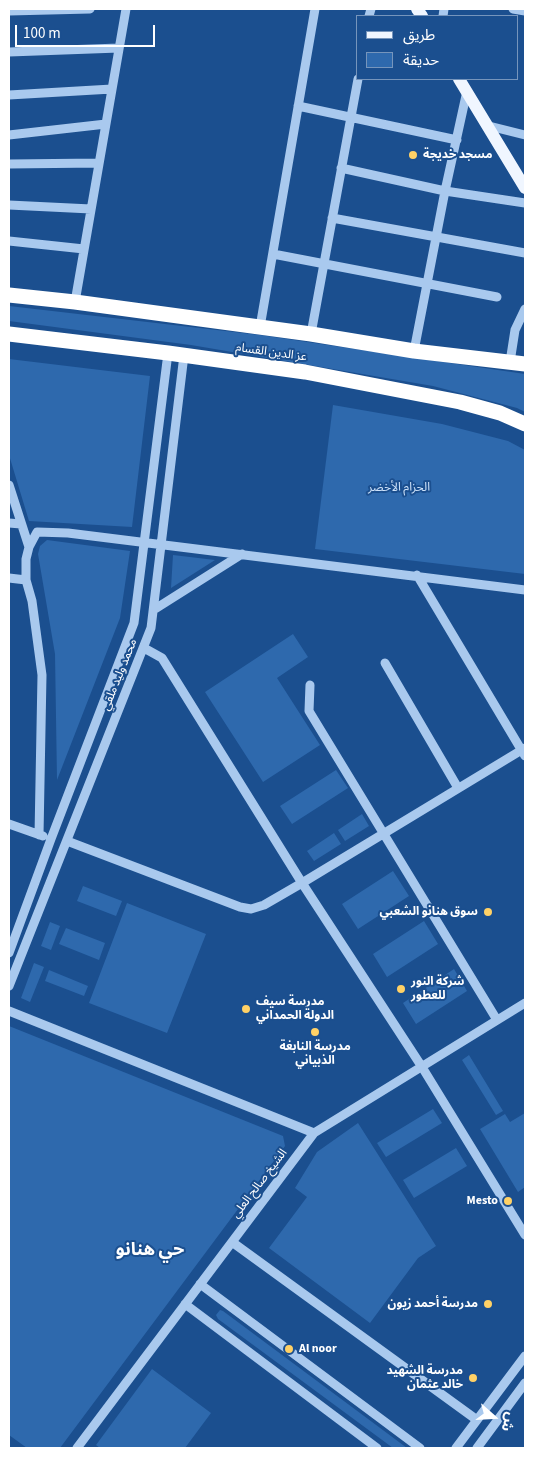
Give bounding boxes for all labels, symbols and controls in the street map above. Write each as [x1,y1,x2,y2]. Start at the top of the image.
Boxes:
scale bar [18,15,158,47]
legend [356,15,519,80]
text: 100 m [23,23,61,44]
text: طريق [403,25,435,46]
text: حديقة [403,50,439,71]
place label: مسجد خديجة [423,148,493,162]
marker: مسجد خديجة [407,149,419,161]
street label: عز الدين القسام [234,341,308,365]
park label: الحزام الأخضر [368,481,430,495]
street label: محمد وليد ملقي [99,637,141,713]
place label: سوق هنانو الشعبي [379,905,478,919]
marker: سوق هنانو الشعبي [482,906,494,918]
place label: شركة النور للعطور [411,975,464,1003]
marker: شركة النور للعطور [395,983,407,995]
place label: مدرسة سيف الدولة الحمداني [256,995,334,1023]
marker: مدرسة سيف الدولة الحمداني [240,1003,252,1015]
marker: مدرسة النابغة الذبياني [309,1026,321,1038]
place label: مدرسة النابغة الذبياني [279,1040,351,1068]
street label: الشيخ صالح العلي [229,1146,291,1222]
place label: Mesto [467,1194,498,1208]
marker: Mesto [502,1195,514,1207]
district label: حي هنانو [116,1240,184,1262]
place label: مدرسة أحمد زيون [388,1297,478,1311]
marker: مدرسة أحمد زيون [482,1298,494,1310]
place label: Al noor [299,1342,337,1356]
marker: Al noor [283,1343,295,1355]
place label: مدرسة الشهيد خالد عثمان [386,1364,463,1392]
marker: مدرسة الشهيد خالد عثمان [467,1372,479,1384]
north arrow [469,1392,519,1442]
text: ش [496,1410,521,1434]

